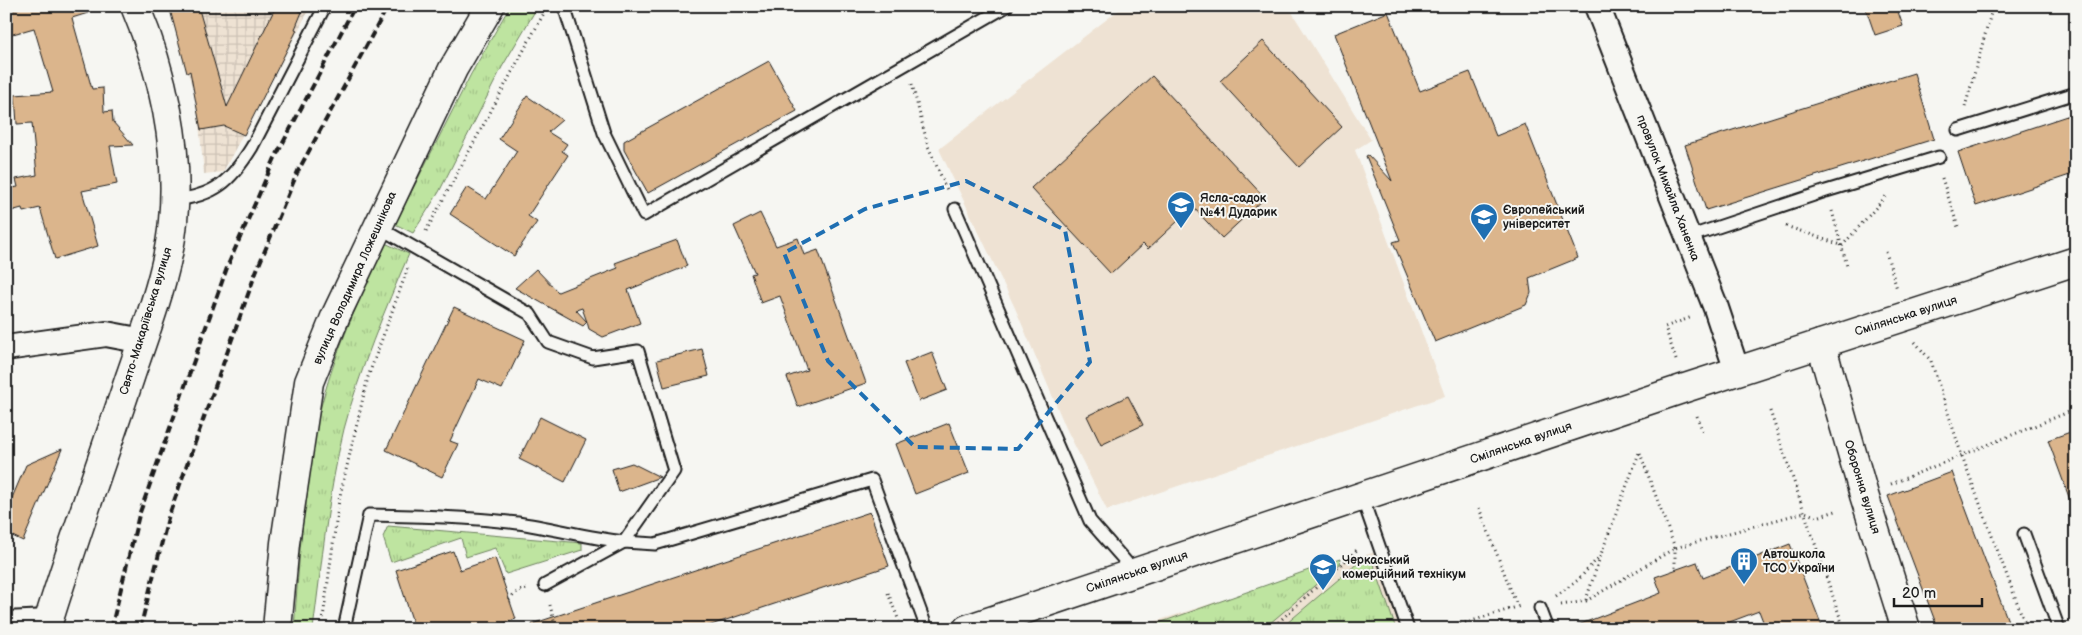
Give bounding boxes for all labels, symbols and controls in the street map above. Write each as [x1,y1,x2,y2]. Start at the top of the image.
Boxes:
street label: провулок Михайла Ханенка [1633,113,1703,263]
street label: вулиця Володимира Ложешнікова [310,189,400,367]
school or university icon: Ясла-садок №41 Дударик [1166,190,1196,229]
place label: Ясла-садок №41 Дударик [1200,191,1278,220]
school or university icon: Європейський університет [1469,202,1499,241]
place label: Європейський університет [1503,203,1585,232]
street label: Свято-Макаріївська вулиця [116,245,176,397]
street label: Смілянська вулиця [1853,292,1959,340]
street label: Смілянська вулиця [1468,418,1574,467]
street label: Оборонна вулиця [1841,438,1884,536]
building icon: Автошкола ТСО України [1729,546,1759,585]
street label: Смілянська вулиця [1084,547,1190,596]
place label: Автошкола ТСО України [1762,547,1835,576]
school or university icon: Черкаський комерційний технікум [1308,552,1338,591]
place label: Черкаський комерційний технікум [1342,553,1466,582]
scale bar [1894,575,1982,607]
text: 20 m [1902,584,1936,603]

